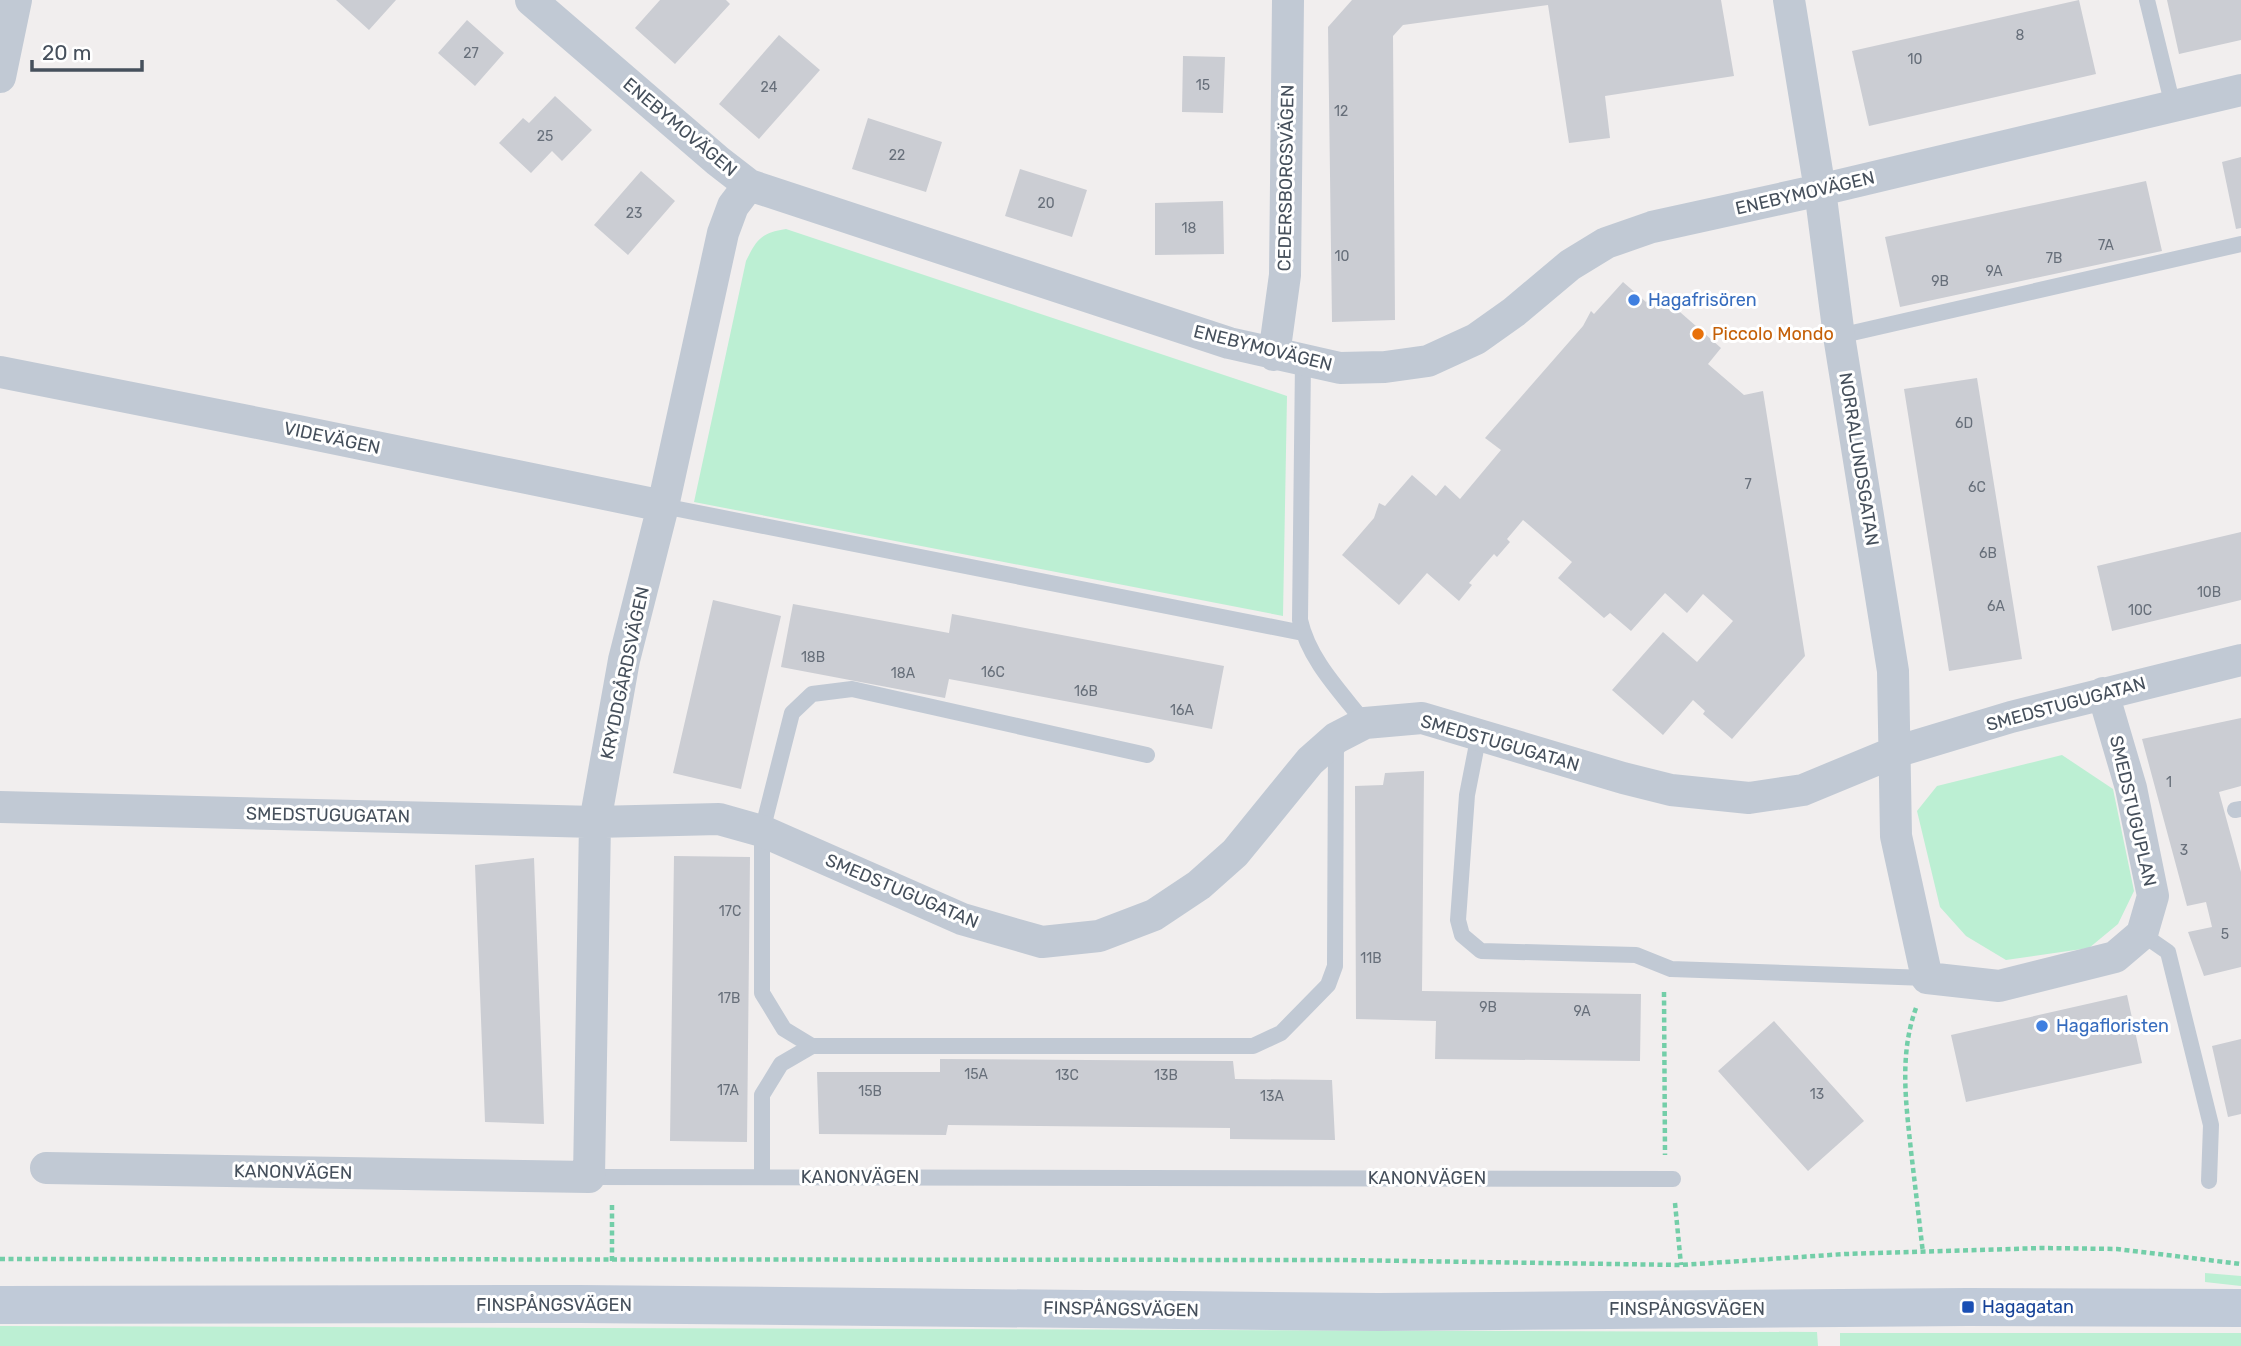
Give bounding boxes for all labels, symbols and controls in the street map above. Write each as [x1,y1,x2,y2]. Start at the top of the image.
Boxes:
house number: 8 [2016,27,2025,44]
scale bar [32,28,142,72]
text: 20 m [42,40,91,65]
house number: 27 [463,45,479,62]
house number: 10 [1908,51,1923,68]
street label: ENEBYMOVÄGEN [618,73,742,181]
house number: 15 [1196,77,1210,94]
house number: 24 [761,79,778,96]
street label: CEDERSBORGSVÄGEN [1273,85,1299,271]
house number: 12 [1334,103,1348,120]
house number: 25 [537,128,553,145]
house number: 22 [889,147,905,164]
street label: ENEBYMOVÄGEN [1733,166,1877,220]
house number: 20 [1037,195,1055,212]
house number: 23 [626,205,642,222]
house number: 18 [1182,220,1197,237]
house number: 7A [2098,237,2115,254]
house number: 10 [1335,248,1350,265]
house number: 7B [2046,250,2062,267]
house number: 9A [1985,263,2003,280]
house number: 9B [1931,273,1949,290]
place label: Hagafrisören [1648,289,1757,311]
marker: Hagafrisören [1626,292,1642,308]
street label: ENEBYMOVÄGEN [1191,320,1335,376]
place label: Piccolo Mondo [1712,323,1834,345]
marker: Piccolo Mondo [1690,326,1706,342]
street label: NORRALUNDSGATAN [1834,371,1884,547]
house number: 6D [1955,415,1973,432]
street label: VIDEVÄGEN [282,417,382,459]
house number: 7 [1744,476,1752,493]
house number: 6C [1968,479,1986,496]
house number: 6B [1979,545,1997,562]
house number: 10B [2197,584,2221,601]
street label: KRYDDGÅRDSVÄGEN [596,585,654,761]
house number: 6A [1987,598,2006,615]
house number: 10C [2128,602,2152,619]
house number: 18B [801,649,825,666]
house number: 16C [981,664,1005,681]
house number: 18A [891,665,916,682]
street label: SMEDSTUGUGATAN [1984,672,2148,736]
house number: 16B [1074,683,1098,700]
house number: 16A [1170,702,1195,719]
street label: SMEDSTUGUGATAN [1418,710,1582,776]
street label: SMEDSTUGUPLAN [2105,733,2161,889]
house number: 1 [2166,774,2172,791]
street label: SMEDSTUGUGATAN [246,803,410,827]
house number: 3 [2180,842,2188,859]
street label: SMEDSTUGUGATAN [822,849,982,933]
house number: 17C [719,903,741,920]
house number: 5 [2221,926,2229,943]
house number: 11B [1360,950,1382,967]
house number: 17B [718,990,740,1007]
house number: 9B [1479,999,1497,1016]
house number: 9A [1573,1003,1591,1020]
place label: Hagafloristen [2056,1015,2169,1037]
marker: Hagafloristen [2034,1018,2050,1034]
house number: 15A [964,1066,988,1083]
house number: 13C [1055,1067,1079,1084]
house number: 13B [1154,1067,1178,1084]
house number: 17A [717,1082,740,1099]
house number: 15B [858,1083,882,1100]
house number: 13 [1810,1086,1824,1103]
house number: 13A [1260,1088,1285,1105]
street label: KANONVÄGEN [234,1160,352,1184]
street label: KANONVÄGEN [801,1166,919,1188]
street label: KANONVÄGEN [1368,1167,1486,1189]
street label: FINSPÅNGSVÄGEN [476,1294,632,1316]
place label: Hagagatan [1982,1296,2074,1318]
street label: FINSPÅNGSVÄGEN [1043,1297,1199,1321]
street label: FINSPÅNGSVÄGEN [1609,1298,1765,1320]
marker: Hagagatan [1960,1299,1976,1315]

